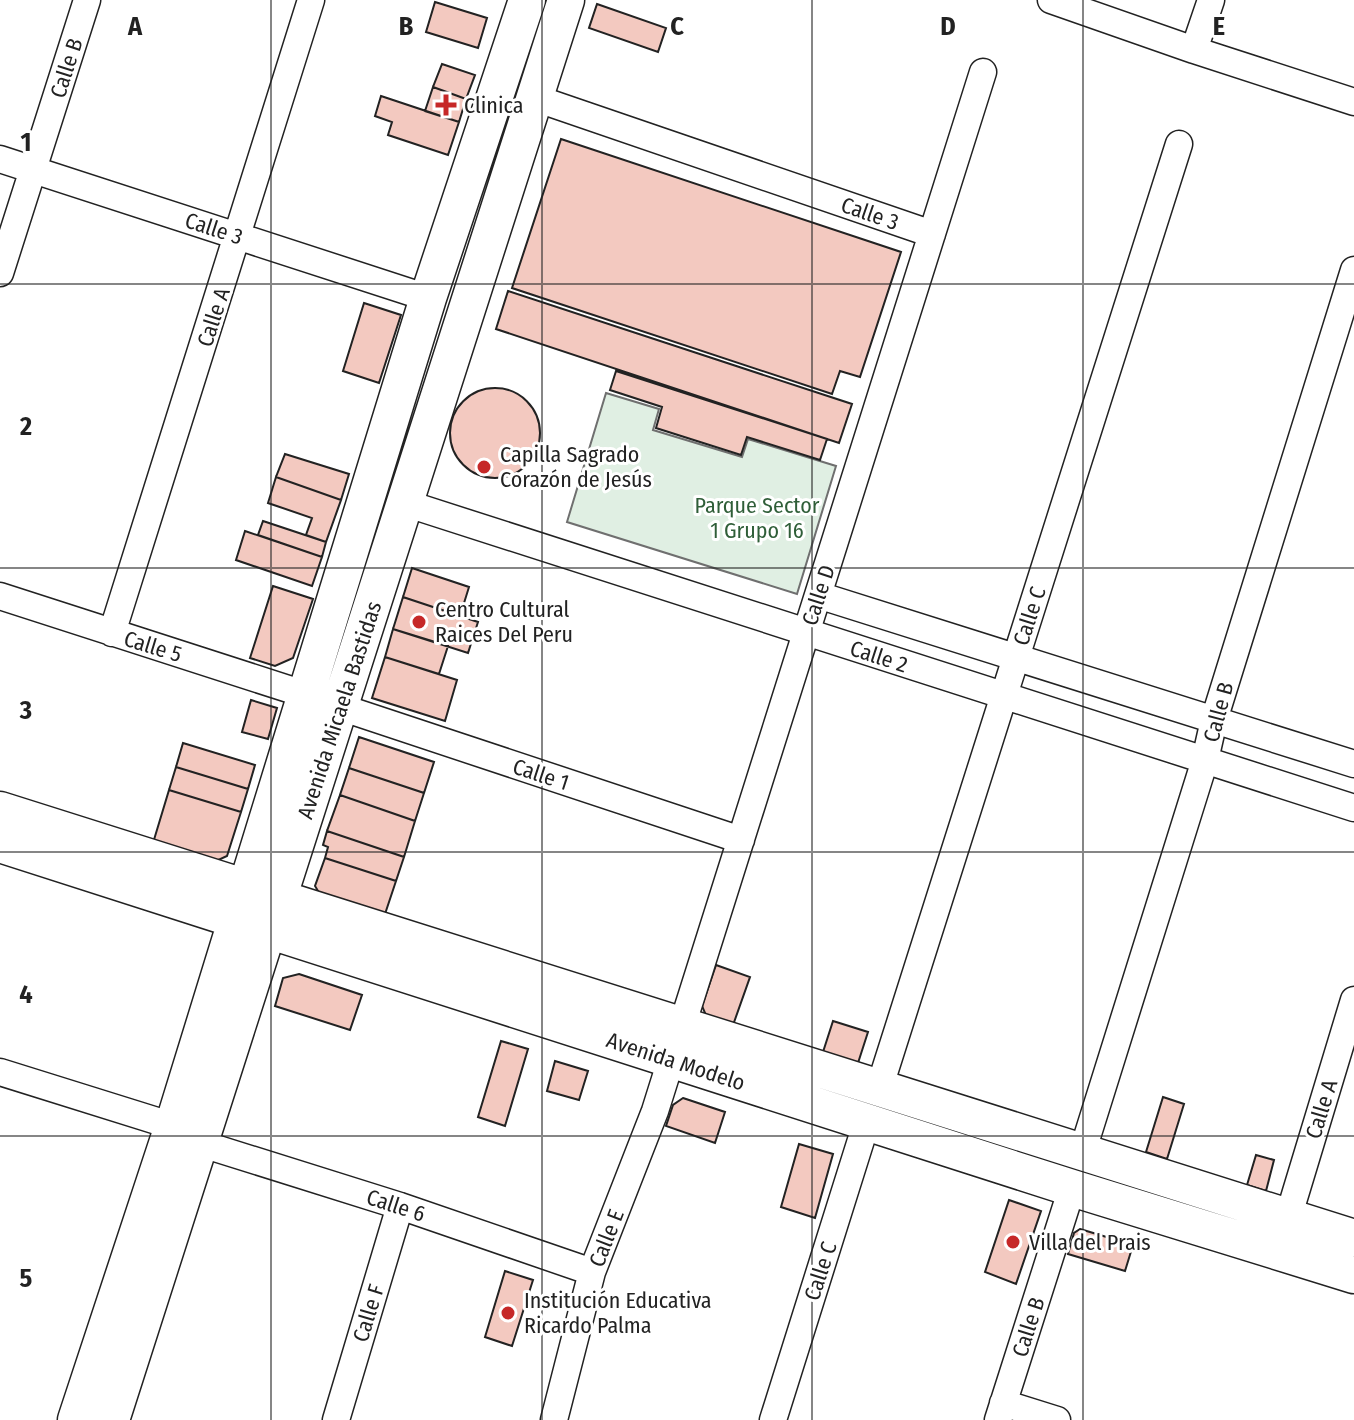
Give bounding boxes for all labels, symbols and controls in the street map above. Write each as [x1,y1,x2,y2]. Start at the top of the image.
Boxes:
text: A [127,11,143,42]
text: B [399,11,414,42]
text: C [670,11,684,42]
text: D [940,11,956,42]
text: E [1213,11,1225,42]
street label: Calle B [44,35,89,101]
place label: Clinica [464,92,523,119]
marker: Clinica [435,94,457,116]
text: 1 [21,127,32,158]
street label: Calle 3 [838,191,902,236]
street label: Calle 3 [182,207,246,250]
street label: Calle A [191,284,236,350]
text: 2 [19,411,32,442]
place label: Capilla Sagrado Corazón de Jesús [500,441,652,493]
marker: Capilla Sagrado Corazón de Jesús [475,458,493,476]
park label: Parque Sector 1 Grupo 16 [695,492,820,544]
street label: Calle D [796,562,841,629]
street label: Calle C [1007,583,1052,649]
place label: Centro Cultural Raices Del Peru [435,596,573,648]
street label: Avenida Micaela Bastidas [292,598,387,822]
marker: Centro Cultural Raices Del Peru [410,613,428,631]
street label: Calle 5 [121,625,185,668]
street label: Calle 2 [847,635,911,678]
street label: Calle B [1198,679,1239,745]
text: 3 [19,695,32,726]
street label: Calle 1 [509,753,572,796]
text: 4 [19,979,33,1010]
street label: Avenida Modelo [603,1026,749,1097]
street label: Calle A [1300,1076,1343,1142]
street label: Calle 6 [363,1183,429,1228]
street label: Calle E [583,1206,630,1271]
place label: Villa del Prais [1029,1229,1151,1256]
marker: Villa del Prais [1004,1233,1022,1251]
street label: Calle C [798,1238,843,1304]
text: 5 [20,1263,33,1294]
street label: Calle F [347,1281,390,1345]
place label: Institución Educativa Ricardo Palma [524,1287,712,1339]
street label: Calle B [1006,1294,1051,1360]
marker: Institución Educativa Ricardo Palma [499,1304,517,1322]

